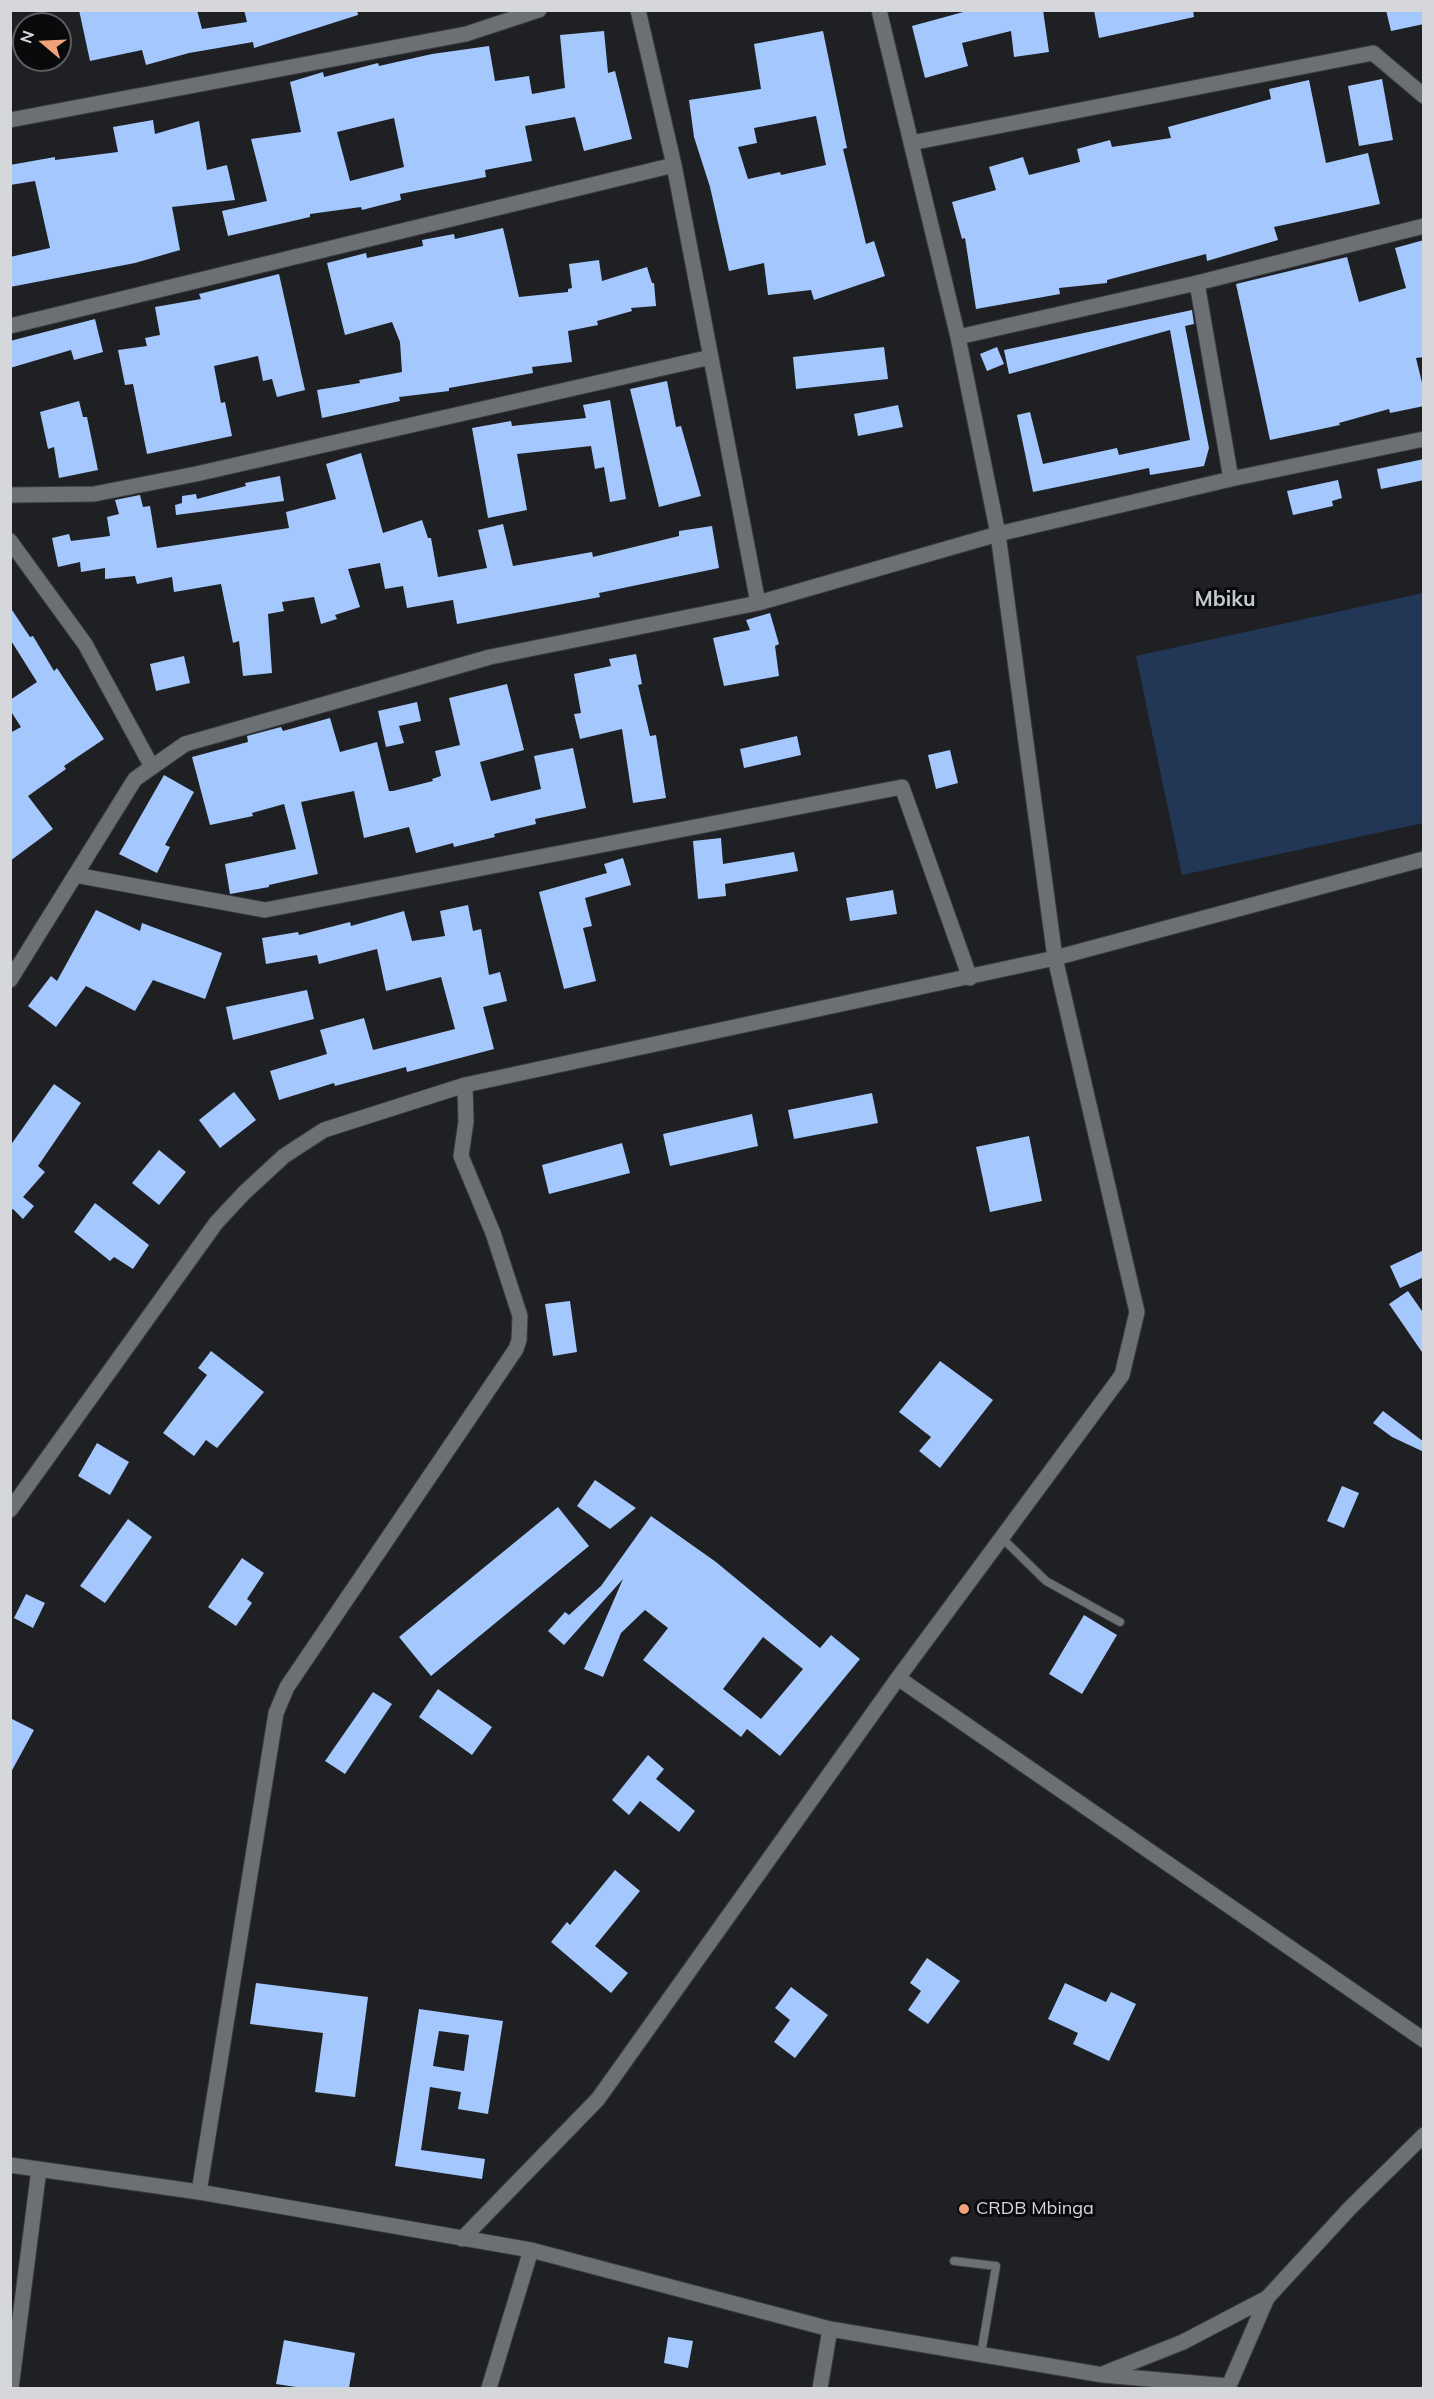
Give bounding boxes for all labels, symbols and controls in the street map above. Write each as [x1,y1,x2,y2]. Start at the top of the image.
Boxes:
north arrow [12,12,72,72]
text: N [15,28,38,46]
district label: Mbiku [1195,587,1255,613]
place label: CRDB Mbinga [976,2198,1094,2220]
marker: CRDB Mbinga [957,2202,971,2216]

